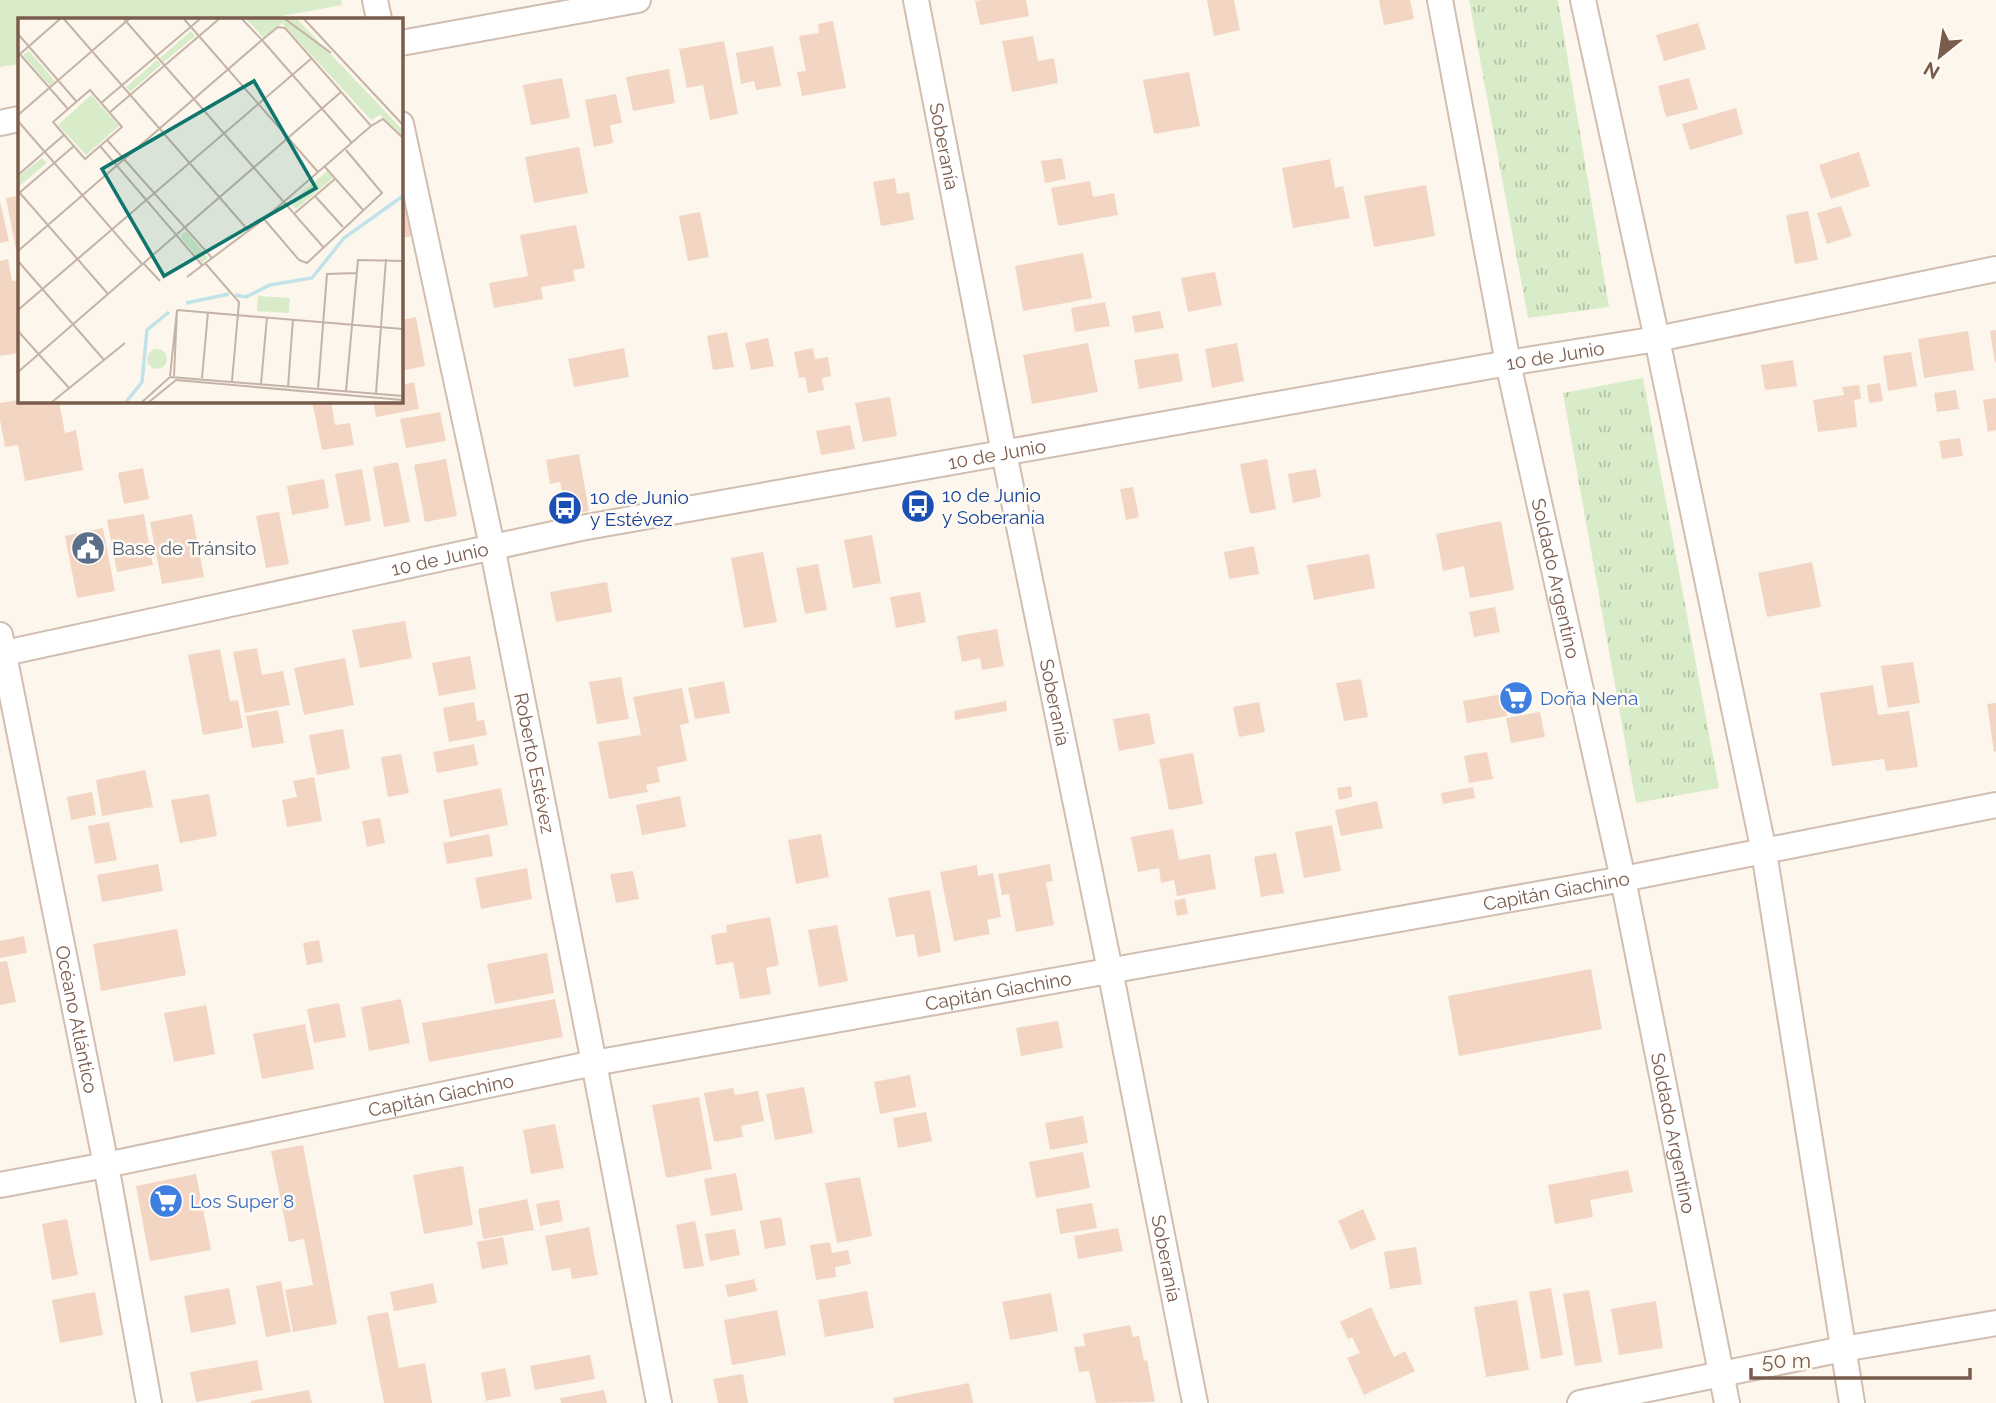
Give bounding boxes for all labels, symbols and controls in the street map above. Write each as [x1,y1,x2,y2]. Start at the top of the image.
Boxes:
inset map [18,18,402,402]
north arrow [1905,21,1975,91]
text: N [1920,58,1943,84]
street label: Soberanía [925,101,964,192]
street label: 10 de Junio [1505,337,1606,374]
street label: 10 de Junio [946,434,1048,473]
place label: 10 de Junio y Soberanía [942,484,1045,528]
place label: 10 de Junio y Estévez [590,486,689,530]
bus stop icon: 10 de Junio y Soberanía [899,487,937,525]
bus stop icon: 10 de Junio y Estévez [546,489,584,527]
street label: Soldado Argentino [1527,496,1585,661]
public building icon: Base de Tránsito [69,529,107,567]
place label: Base de Tránsito [112,537,256,559]
street label: 10 de Junio [389,537,490,580]
street label: Soberanía [1035,657,1075,748]
supermarket icon: Doña Nena [1497,679,1535,717]
place label: Doña Nena [1540,687,1638,709]
street label: Roberto Estévez [510,691,560,836]
street label: Capitán Giachino [1481,867,1631,915]
street label: Océano Atlántico [51,944,102,1095]
street label: Capitán Giachino [923,967,1073,1015]
street label: Soldado Argentino [1647,1051,1700,1215]
street label: Capitán Giachino [366,1069,516,1121]
supermarket icon: Los Super 8 [147,1182,185,1220]
place label: Los Super 8 [190,1190,294,1212]
street label: Soberanía [1147,1213,1186,1304]
scale bar [1751,1336,1970,1380]
text: 50 m [1762,1348,1811,1373]

